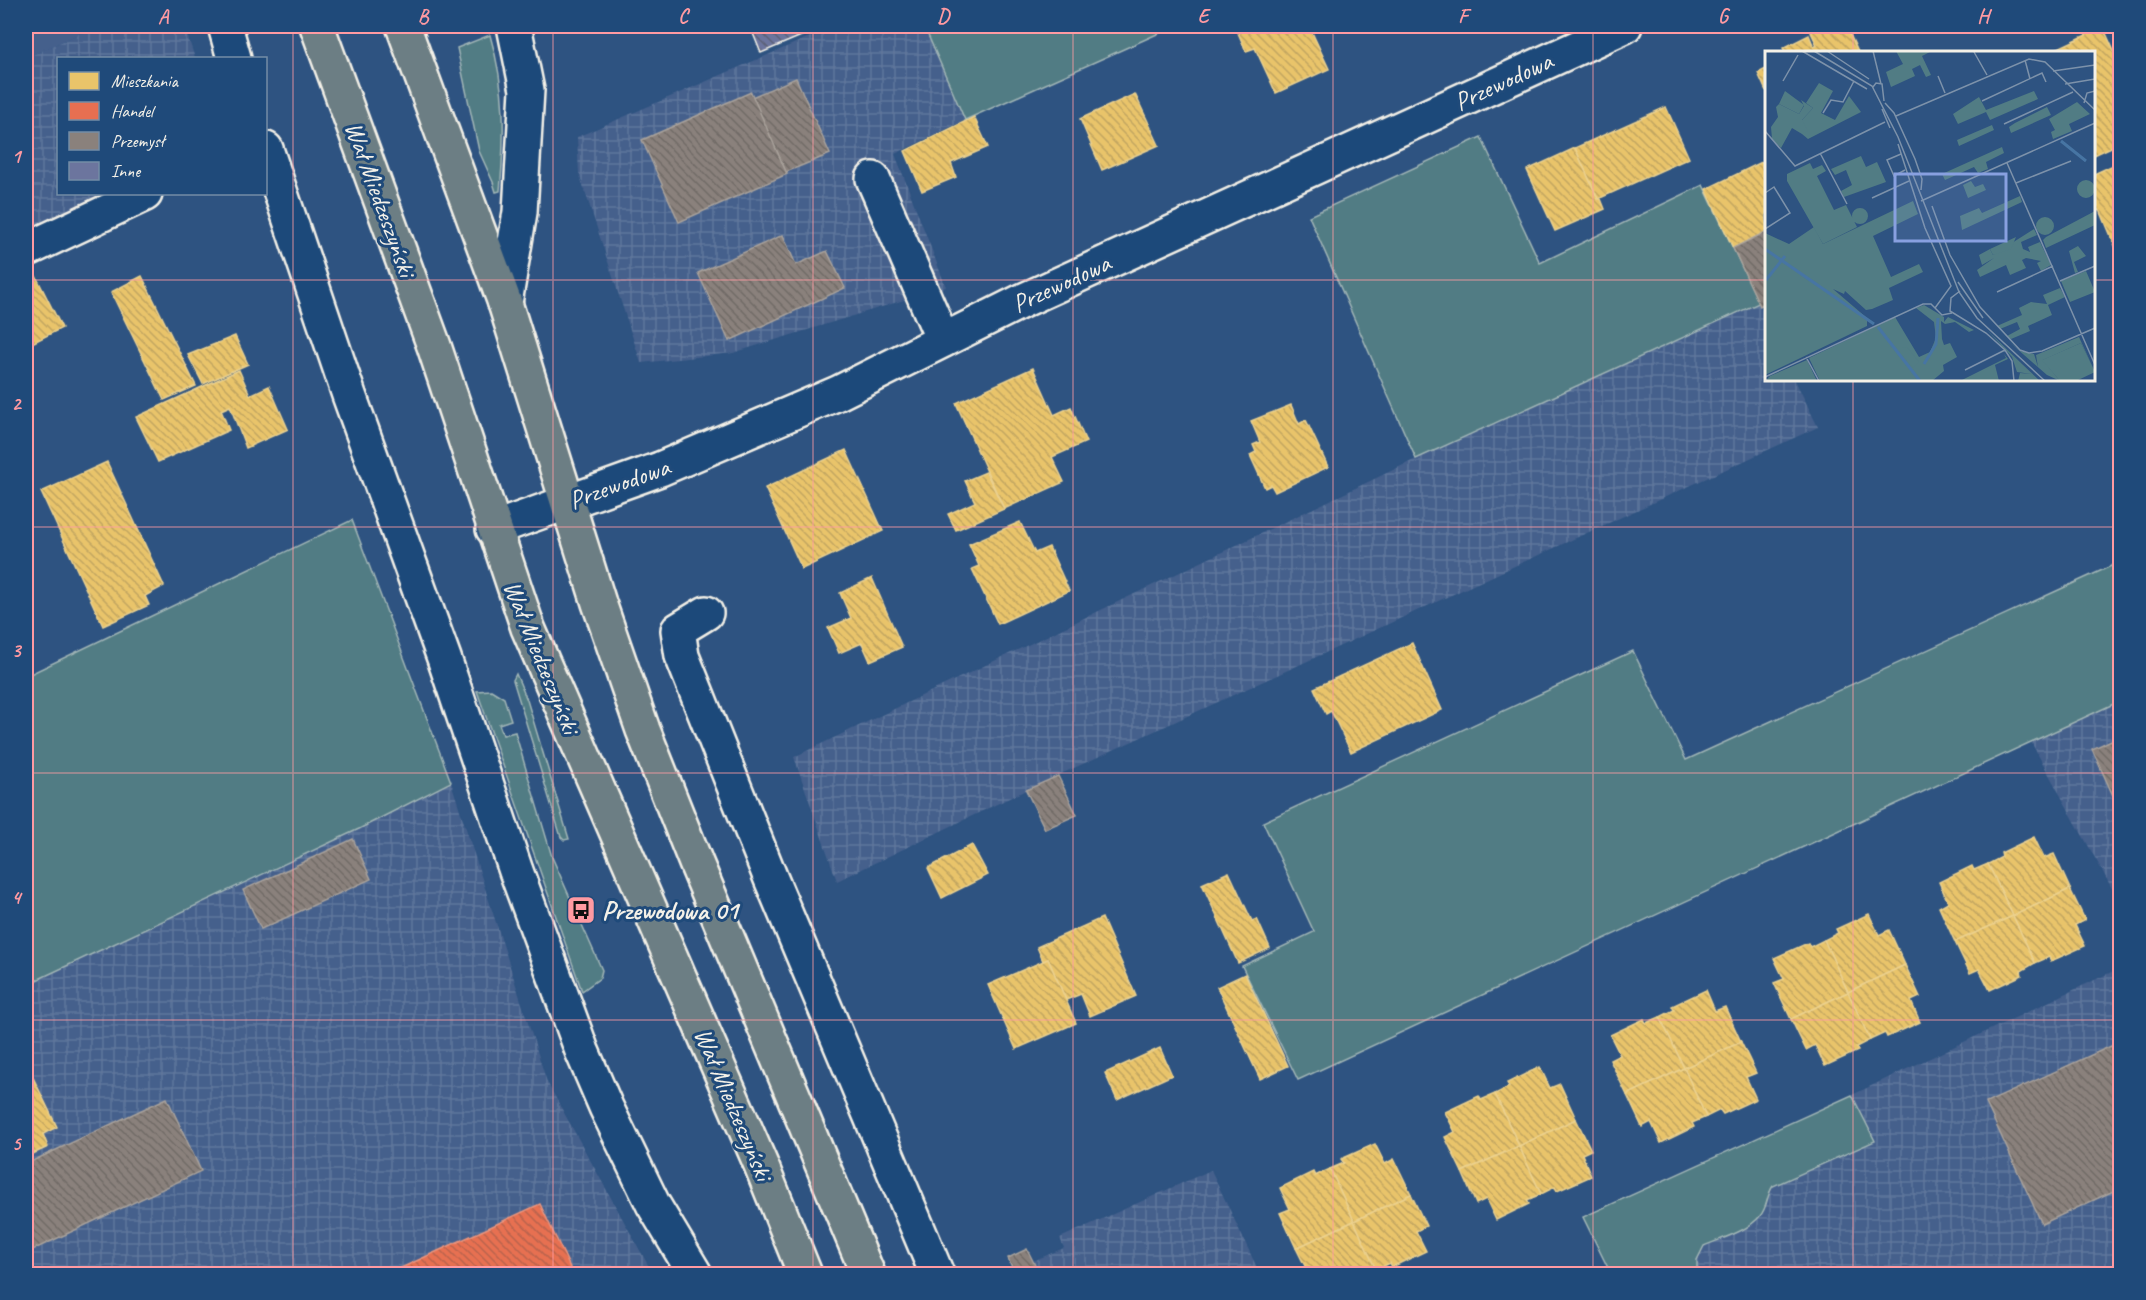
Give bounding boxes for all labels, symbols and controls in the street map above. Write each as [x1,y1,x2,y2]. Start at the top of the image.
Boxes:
text: A [158,4,170,29]
text: B [418,4,430,29]
text: C [678,4,690,29]
text: D [937,4,951,29]
text: E [1198,4,1212,29]
text: F [1458,4,1472,29]
text: G [1718,4,1731,29]
text: H [1977,4,1992,29]
street label: Przewodowa [1449,44,1559,119]
inset map [1765,51,2095,381]
legend [57,57,267,195]
text: Mieszkania [111,70,180,92]
text: Handel [111,100,156,122]
street label: Wał Miedzeszyński [337,117,425,284]
text: Przemysł [111,130,167,152]
text: 1 [12,144,23,169]
text: Inne [111,160,141,182]
street label: Przewodowa [1007,246,1117,321]
text: 2 [12,391,23,416]
street label: Przewodowa [564,449,676,517]
street label: Wał Miedzeszyński [496,576,588,741]
text: 3 [12,638,23,663]
text: 4 [12,885,24,910]
bus stop icon: Przewodowa 01 [565,894,597,926]
place label: Przewodowa 01 [602,894,741,927]
street label: Wał Miedzeszyński [687,1023,782,1188]
text: 5 [12,1131,23,1156]

